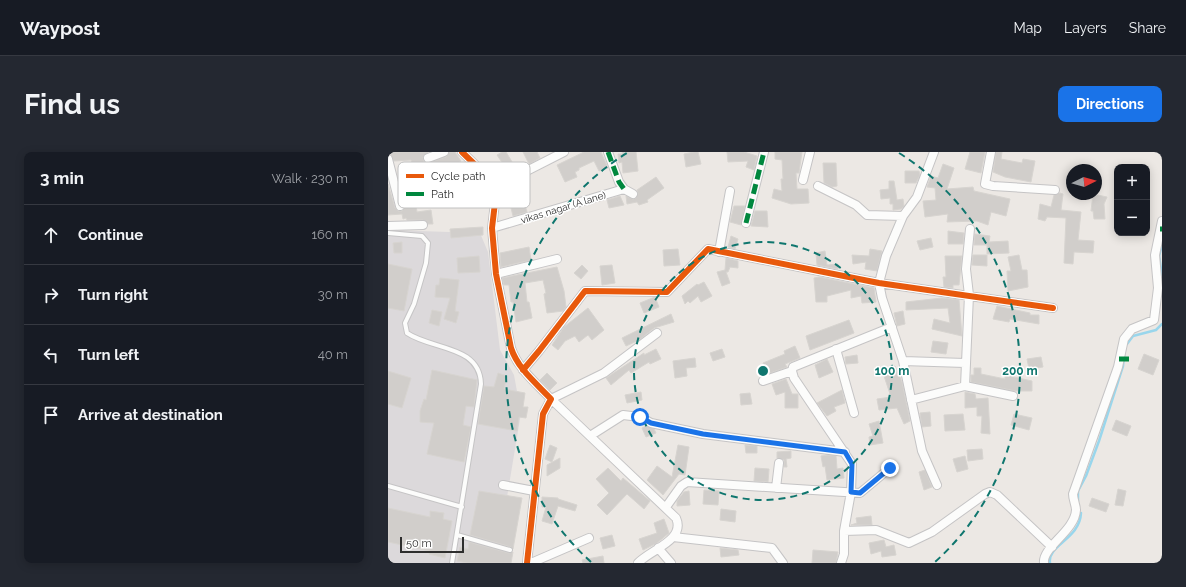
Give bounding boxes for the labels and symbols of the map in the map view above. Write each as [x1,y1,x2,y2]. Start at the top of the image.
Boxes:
legend [398,162,530,208]
north arrow [1066,164,1102,200]
text: Cycle path [431,170,485,183]
text: Path [431,188,454,201]
street label: vikas nagar (A lane) [519,189,607,226]
centre of rings [756,364,770,378]
text: 100 m [875,364,909,378]
text: 200 m [1002,364,1038,378]
route start [631,408,649,426]
route end [881,459,899,477]
scale bar [400,535,464,554]

